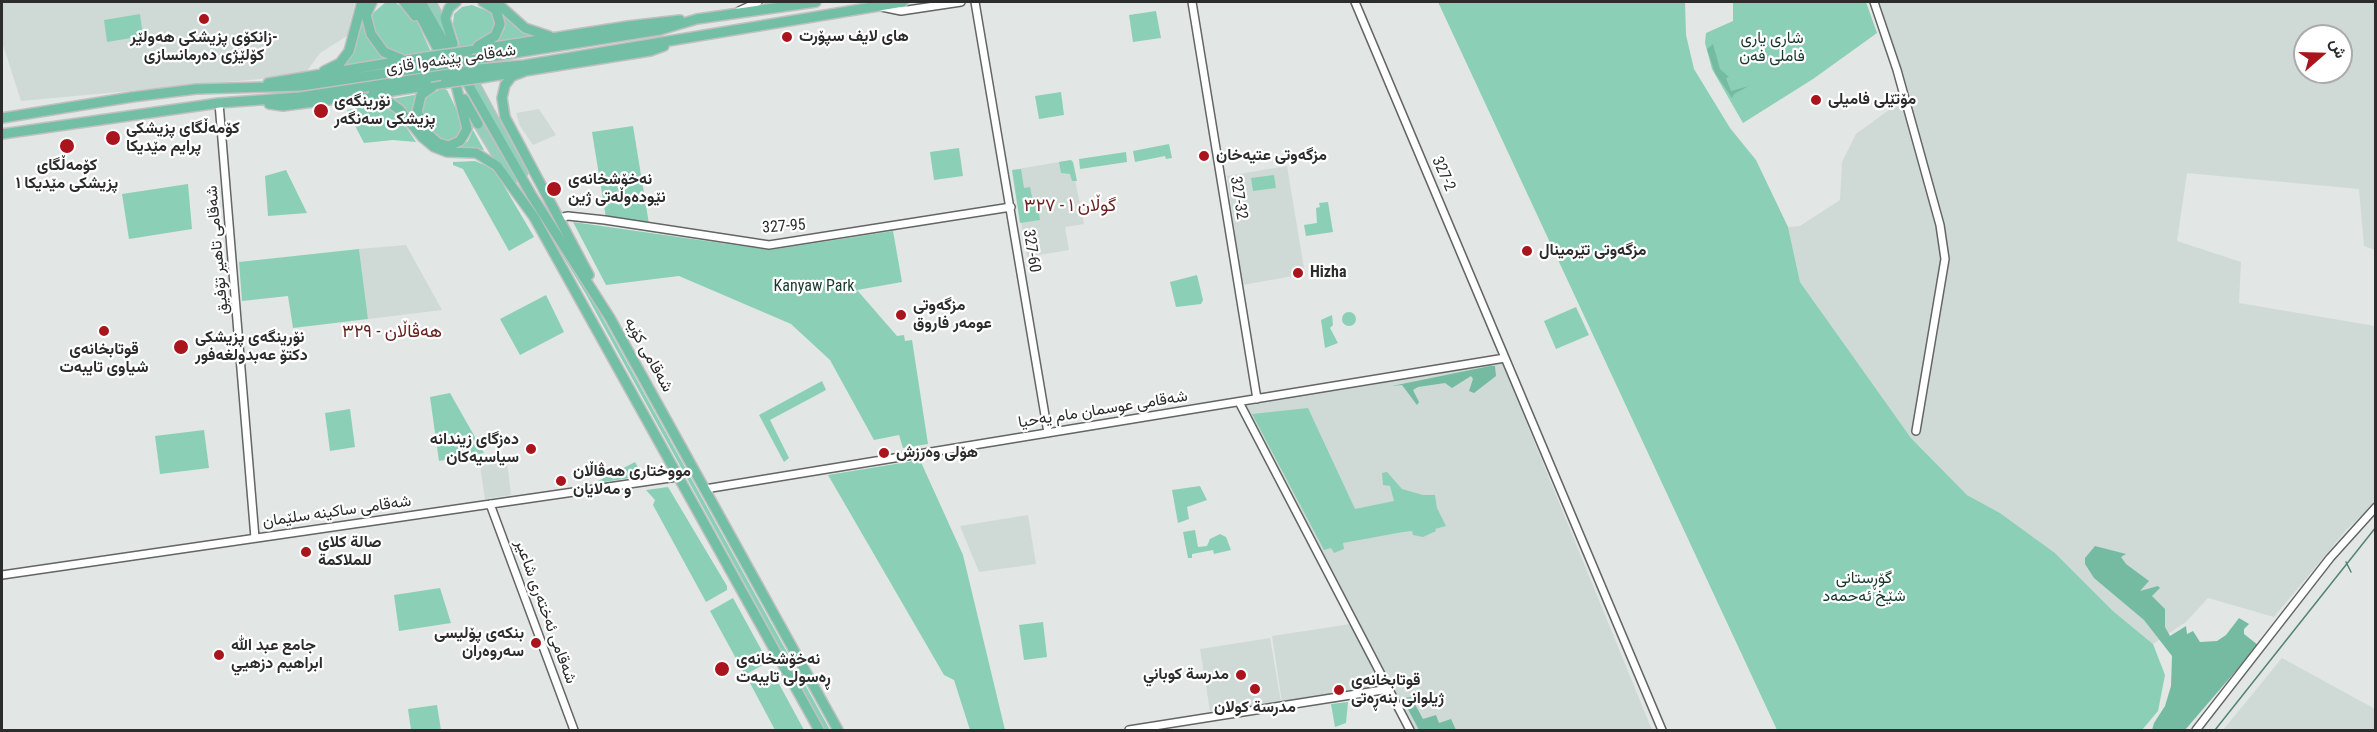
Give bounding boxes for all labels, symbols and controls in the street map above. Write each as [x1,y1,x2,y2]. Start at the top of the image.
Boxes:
marker: زانکۆی پزیشکی هەولێر- کۆلێژی دەرمانسازی [197,12,211,26]
north arrow [2293,24,2353,84]
place label: های لایف سپۆرت [799,27,909,47]
place label: زانکۆی پزیشکی هەولێر- کۆلێژی دەرمانسازی [130,28,278,66]
park label: شاری یاری فاملی فەن [1739,29,1805,67]
marker: های لایف سپۆرت [780,30,794,44]
text: ش [2326,36,2351,61]
street label: شەقامی پێشەوا قازی [385,41,517,79]
place label: مۆتێلی فامیلی [1828,90,1916,110]
place label: نۆرینگەی پزیشکی سەنگەر [334,92,436,130]
marker: مۆتێلی فامیلی [1809,93,1823,107]
marker: نۆرینگەی پزیشکی سەنگەر [312,102,330,120]
place label: کۆمەڵگای پزیشکی پرایم مێدیکا [126,119,240,157]
marker: کۆمەڵگای پزیشکی پرایم مێدیکا [104,129,122,147]
marker: کۆمەڵگای پزیشکی مێدیکا ١ [58,137,76,155]
place label: مزگەوتی عتیەخان [1216,146,1327,166]
marker: مزگەوتی عتیەخان [1197,149,1211,163]
street label: 327-2 [1427,154,1459,194]
place label: کۆمەڵگای پزیشکی مێدیکا ١ [16,156,118,194]
place label: نەخۆشخانەی نێودەوڵەتی ژین [568,170,666,208]
street label: 327-32 [1225,175,1251,221]
marker: نەخۆشخانەی نێودەوڵەتی ژین [545,180,563,198]
street label: شەقامی تاهیر تۆفیق [203,185,233,315]
district label: گوڵان ١ - ٣٢٧ [1024,195,1116,217]
street label: 327-95 [762,216,806,238]
street label: 327-60 [1018,228,1044,274]
place label: مزگەوتی تێرمینال [1539,241,1646,261]
marker: مزگەوتی تێرمینال [1520,244,1534,258]
place label: Hizha [1310,263,1346,283]
marker: Hizha [1291,266,1305,280]
park label: Kanyaw Park [774,277,854,297]
place label: مزگەوتی عومەر فاروق [913,296,992,334]
marker: مزگەوتی عومەر فاروق [894,308,908,322]
street label: شەقامی کۆیە [620,314,676,396]
district label: هەڤاڵان - ٣٢٩ [342,321,442,343]
marker: قوتابخانەی شیاوی تایبەت [97,324,111,338]
place label: نۆرینگەی پزیشکی دکتۆ عەبدولغەفور [195,328,308,366]
marker: نۆرینگەی پزیشکی دکتۆ عەبدولغەفور [172,338,190,356]
place label: قوتابخانەی شیاوی تایبەت [59,340,149,378]
street label: شەقامی عوسمان مام یەحیا [1017,387,1189,433]
place label: دەزگای زیندانە سیاسیەکان [430,430,519,468]
marker: دەزگای زیندانە سیاسیەکان [524,442,538,456]
place label: هۆلی وەرزش [896,443,978,463]
marker: هۆلی وەرزش [877,446,891,460]
place label: مووختاری ھەڤاڵان و مەلایان [573,462,691,500]
marker: مووختاری ھەڤاڵان و مەلایان [554,474,568,488]
street label: شەقامی ساکینە سلێمان [261,492,413,532]
place label: صالة كلاي للملاكمة [318,533,382,571]
street label: شەقامی ئەختەری شاعیر [510,537,580,687]
marker: صالة كلاي للملاكمة [299,545,313,559]
park label: گۆڕستانی شێخ ئەحمەد [1822,569,1906,607]
place label: بنکەی پۆلیسی سەروەران [434,624,524,662]
place label: جامع عبد الله ابراهيم دزهيي [231,636,323,674]
marker: بنکەی پۆلیسی سەروەران [529,636,543,650]
marker: جامع عبد الله ابراهيم دزهيي [212,648,226,662]
place label: نەخۆشخانەی ڕەسولی تایبەت [736,650,831,688]
marker: نەخۆشخانەی ڕەسولی تایبەت [713,660,731,678]
place label: مدرسة كوباني [1143,665,1229,685]
marker: مدرسة كوباني [1234,668,1248,682]
place label: قوتابخانەی ژیلوانی بنەڕەتی [1351,671,1444,709]
marker: مدرسة كولان [1248,682,1262,696]
marker: قوتابخانەی ژیلوانی بنەڕەتی [1332,683,1346,697]
place label: مدرسة كولان [1214,698,1296,718]

